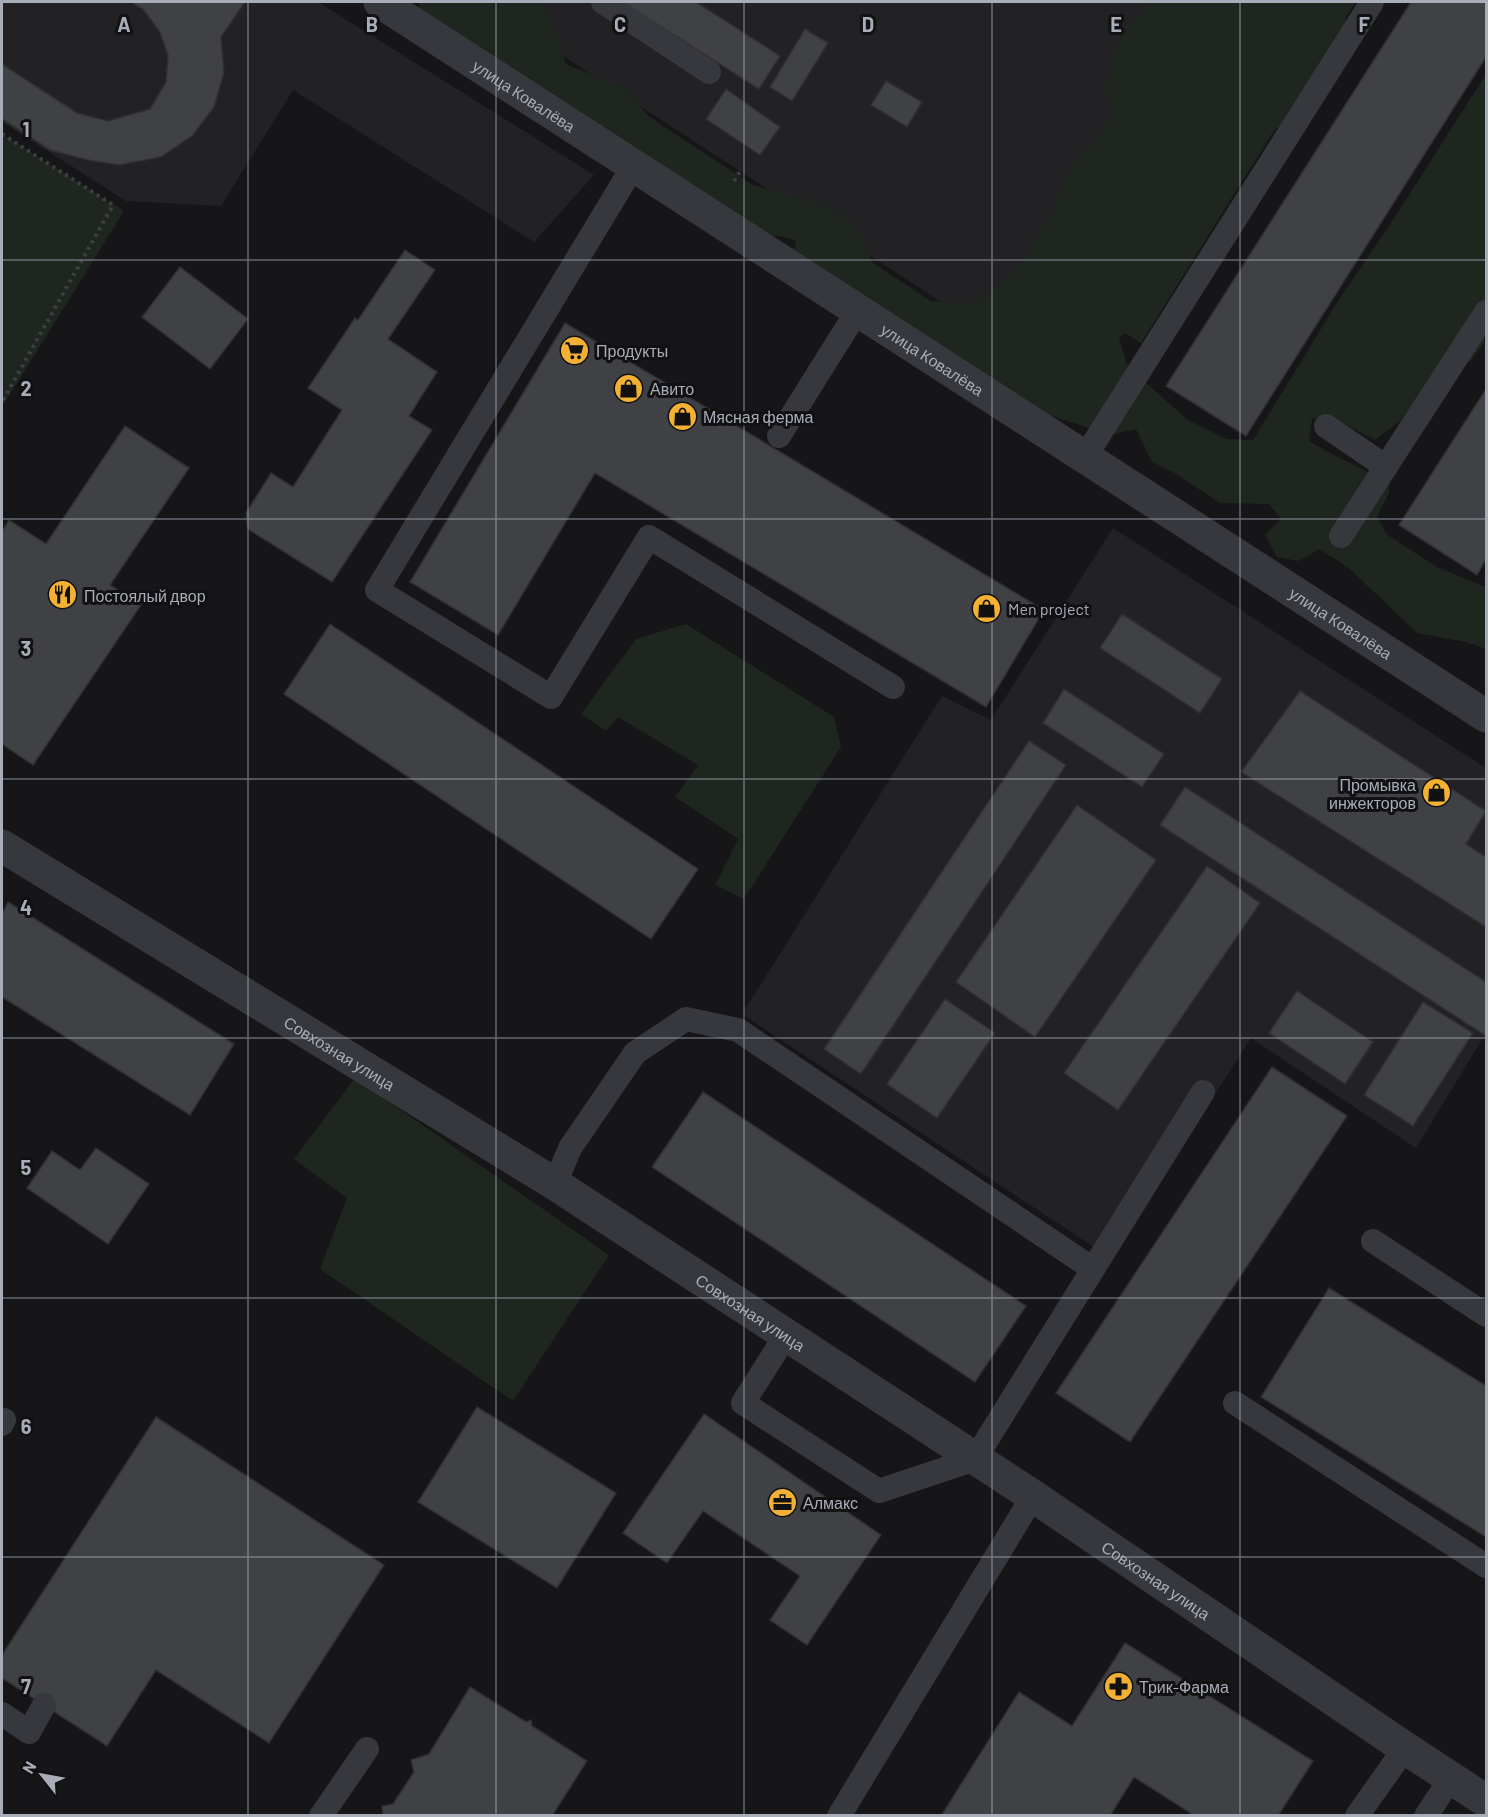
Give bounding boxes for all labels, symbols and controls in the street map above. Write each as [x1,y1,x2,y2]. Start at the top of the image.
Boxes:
text: A [117,12,131,36]
text: B [366,12,378,36]
text: C [614,12,626,36]
text: D [862,12,874,36]
text: E [1110,12,1122,36]
text: F [1358,12,1370,36]
street label: улица Ковалёва [470,55,579,135]
text: 1 [22,117,30,141]
street label: улица Ковалёва [878,319,988,399]
supermarket icon: Продукты [559,334,591,366]
place label: Продукты [596,341,668,360]
shop icon: Авито [613,372,645,404]
text: 2 [20,376,32,400]
place label: Авито [650,379,694,398]
shop icon: Мясная ферма [666,400,698,432]
place label: Мясная ферма [703,407,814,426]
restaurant icon: Постоялый двор [47,579,79,611]
street label: улица Ковалёва [1286,582,1396,663]
place label: Постоялый двор [84,586,206,605]
shop icon: Men project [971,592,1003,624]
place label: Men project [1008,599,1090,618]
text: 3 [21,636,31,660]
place label: Промывка инжекторов [1329,775,1416,812]
shop icon: Промывка инжекторов [1421,777,1453,809]
text: 4 [20,895,32,919]
street label: Совхозная улица [281,1011,399,1094]
text: 5 [21,1155,32,1179]
street label: Совхозная улица [693,1269,809,1354]
text: 6 [21,1414,32,1438]
office icon: Алмакс [766,1486,798,1518]
place label: Алмакс [803,1493,858,1512]
street label: Совхозная улица [1099,1536,1214,1623]
pharmacy icon: Трик-Фарма [1102,1670,1134,1702]
text: 7 [21,1674,31,1698]
place label: Трик-Фарма [1139,1677,1229,1696]
north arrow [12,1745,72,1805]
text: N [18,1758,40,1776]

